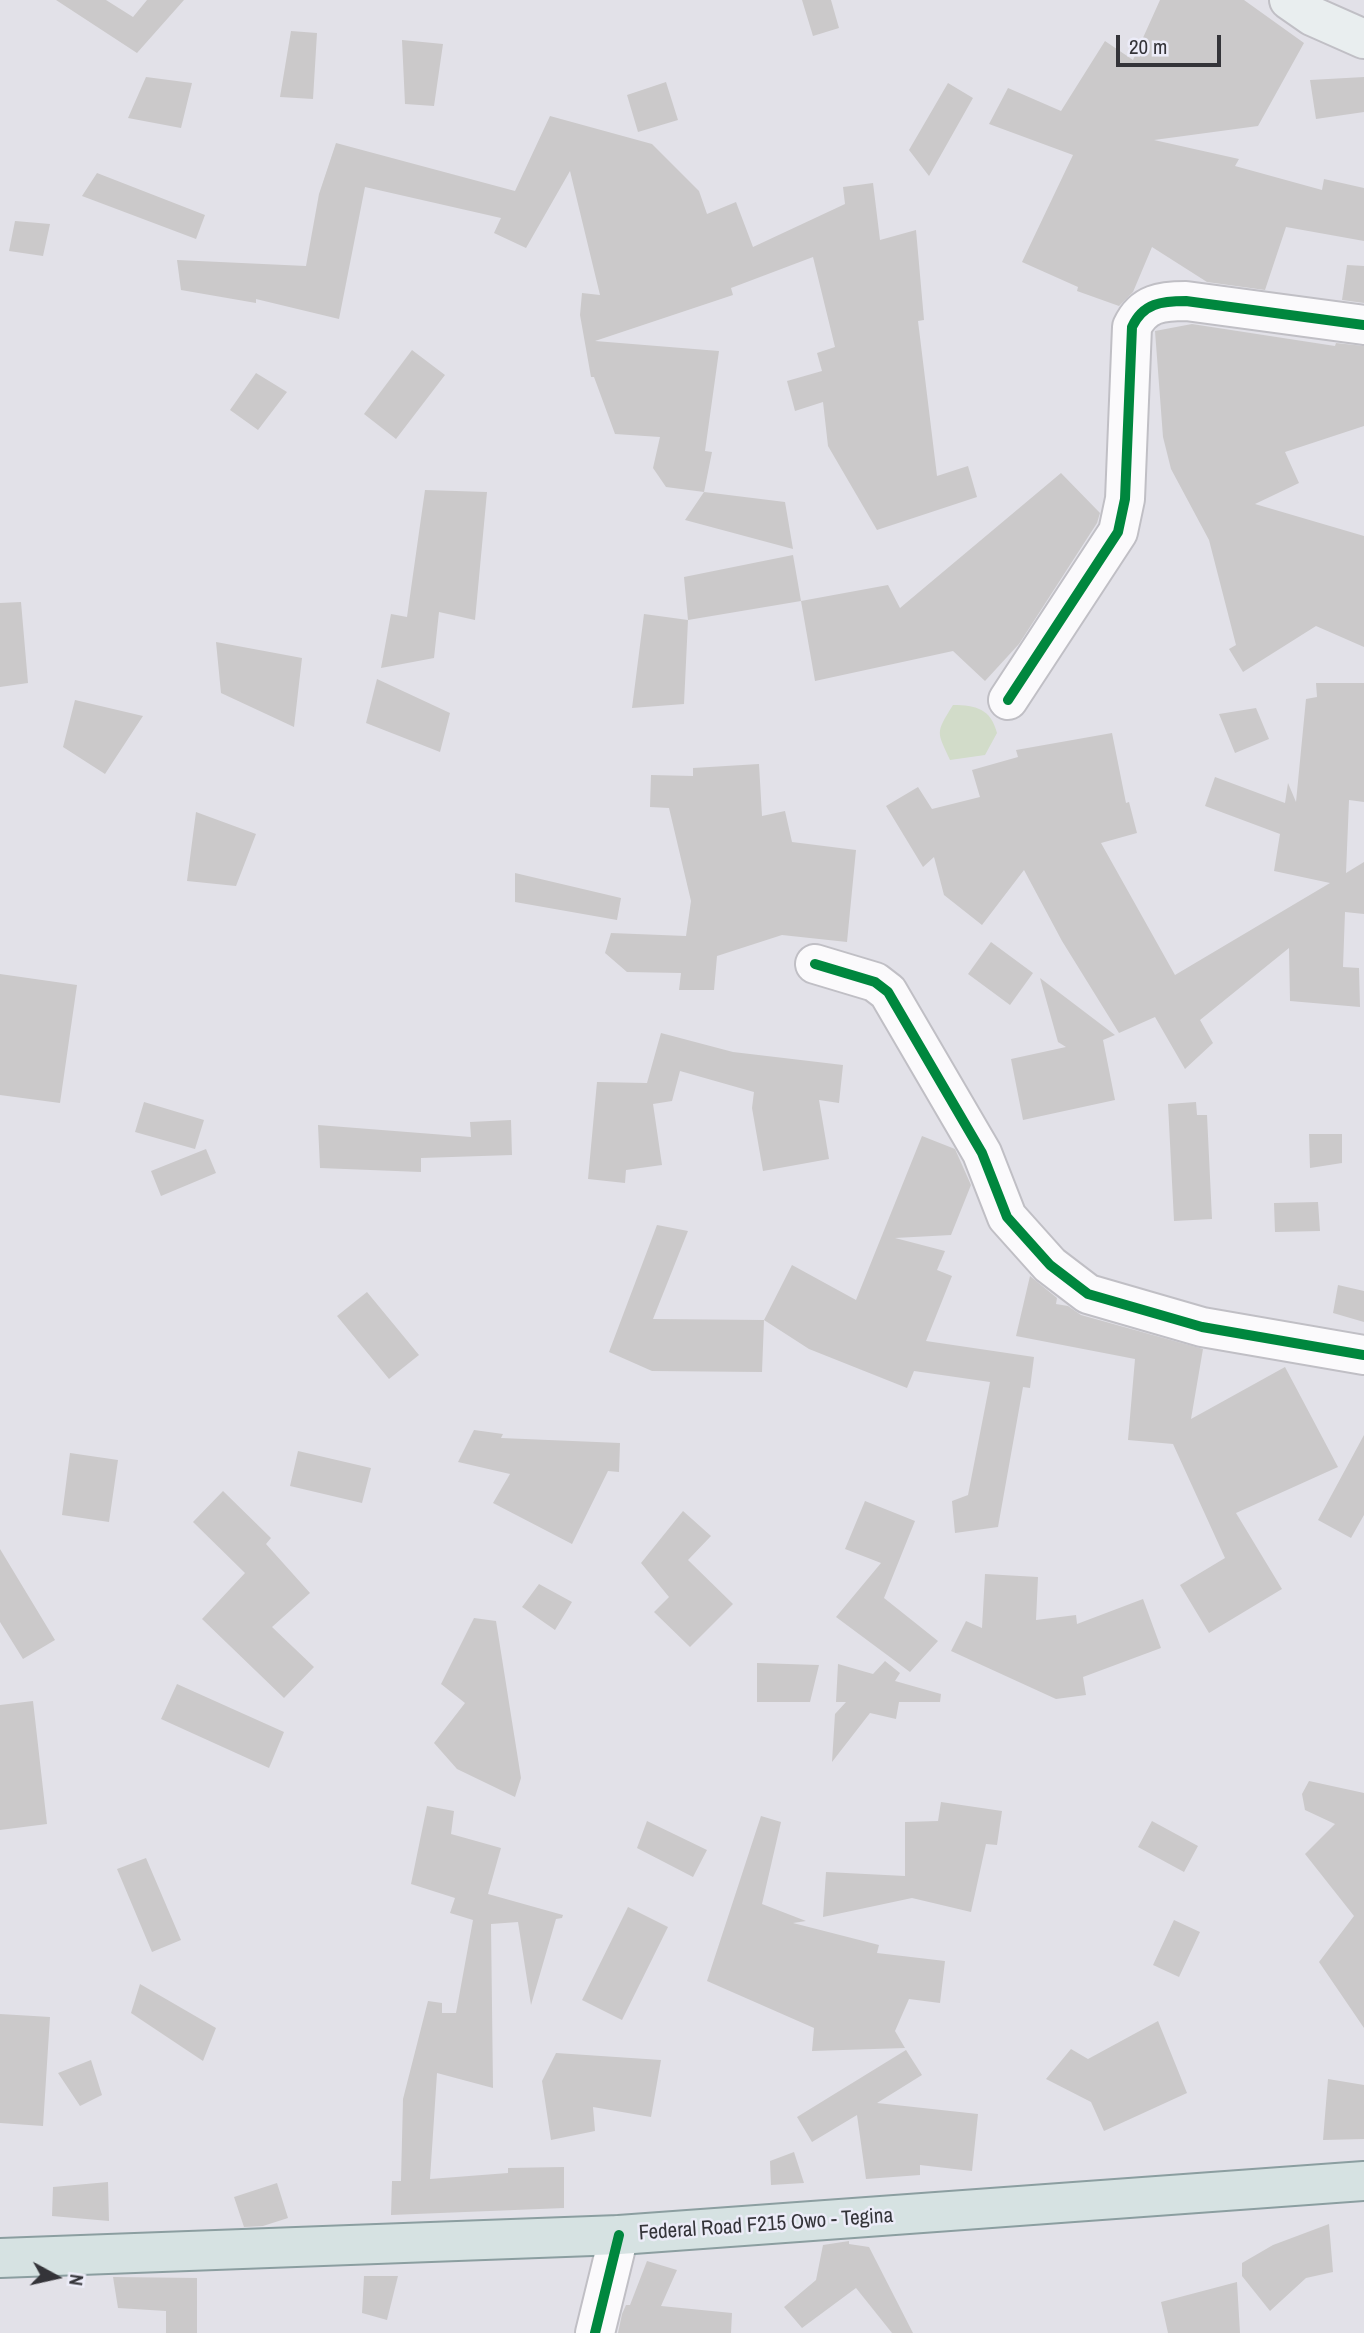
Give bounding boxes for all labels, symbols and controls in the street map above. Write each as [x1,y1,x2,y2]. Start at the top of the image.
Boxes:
scale bar [1119,21,1224,65]
text: 20 m [1129,32,1167,61]
street label: Federal Road F215 Owo - Tegina [638,2204,894,2246]
north arrow [21,2242,91,2312]
text: N [63,2273,90,2287]

